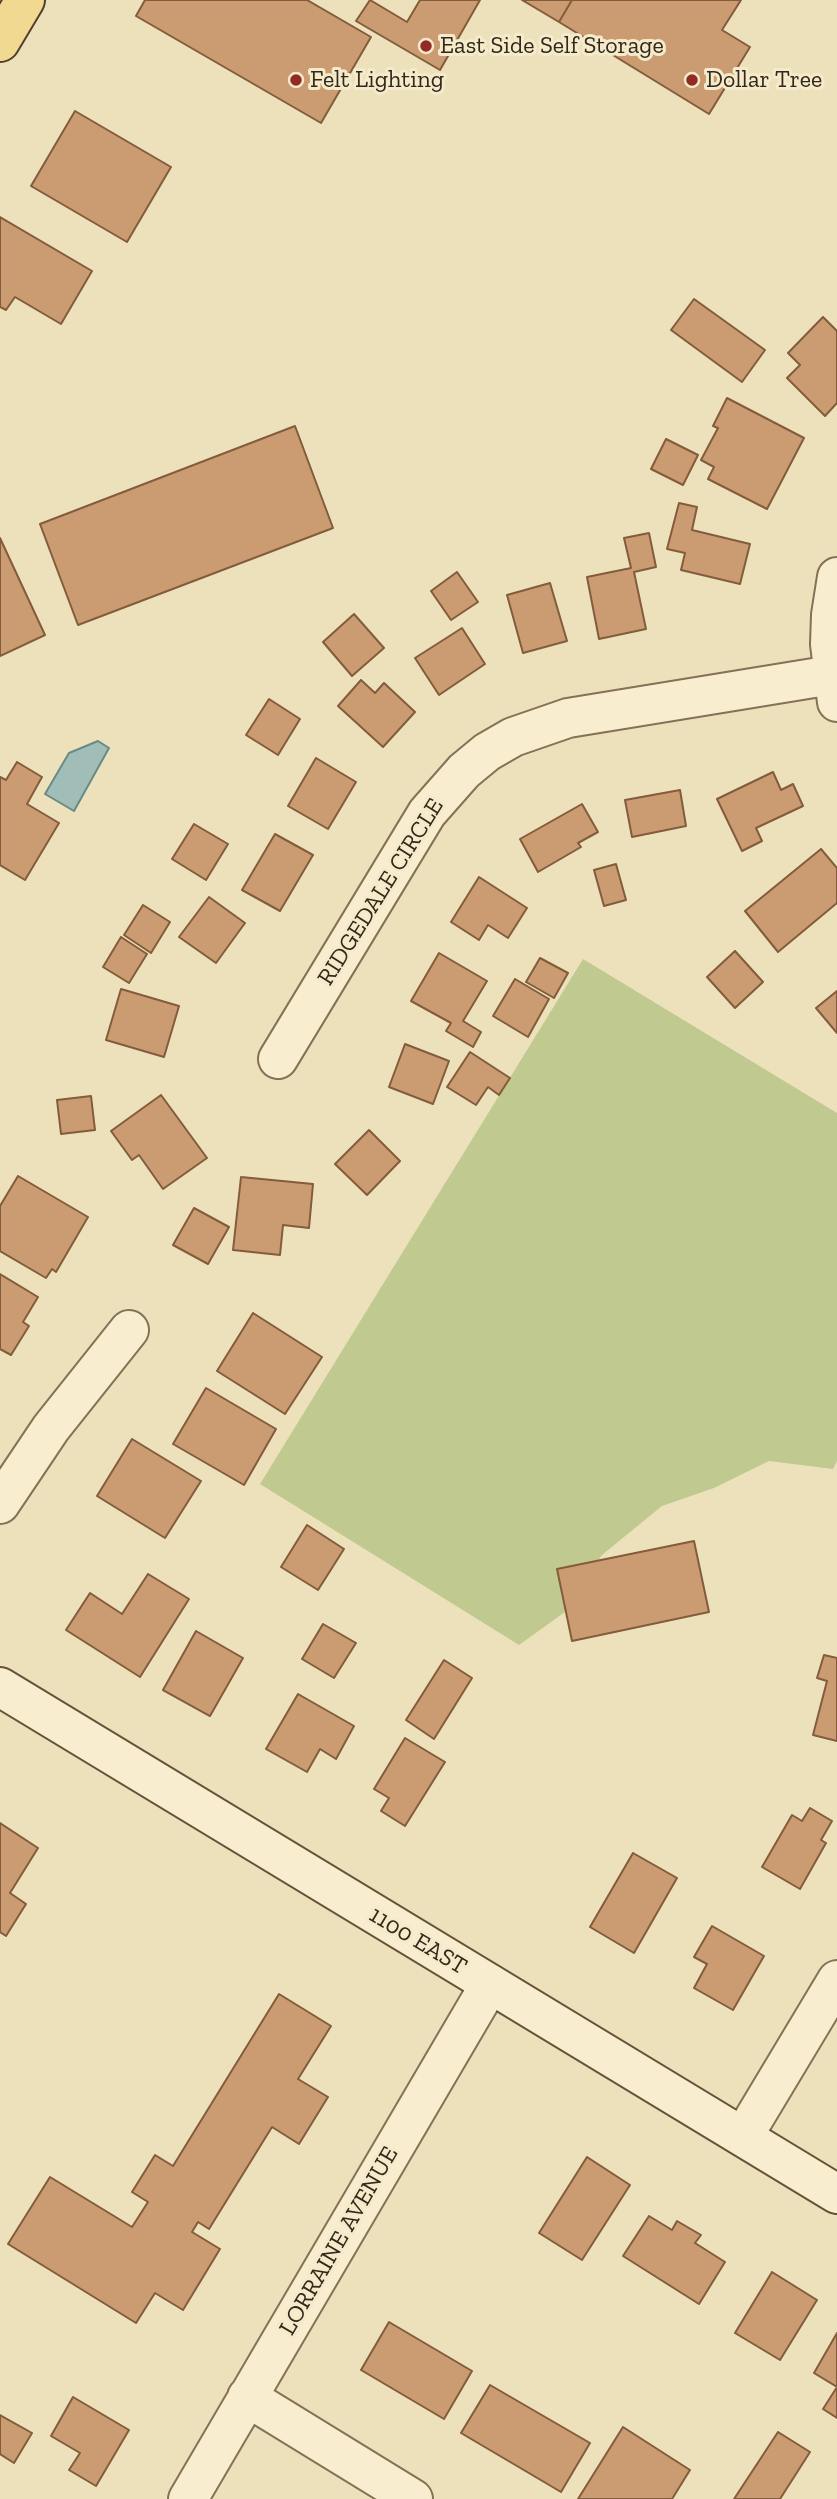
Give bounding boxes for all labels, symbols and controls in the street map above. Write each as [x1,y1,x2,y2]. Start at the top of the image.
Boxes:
place label: East Side Self Storage [440,32,664,60]
marker: East Side Self Storage [418,38,434,54]
place label: Felt Lighting [310,66,444,94]
place label: Dollar Tree [706,66,822,94]
marker: Felt Lighting [288,72,304,88]
marker: Dollar Tree [684,72,700,88]
street label: RIDGEDALE CIRCLE [312,793,450,991]
street label: 1100 EAST [364,1901,472,1981]
street label: LORRAINE AVENUE [273,2142,405,2340]

